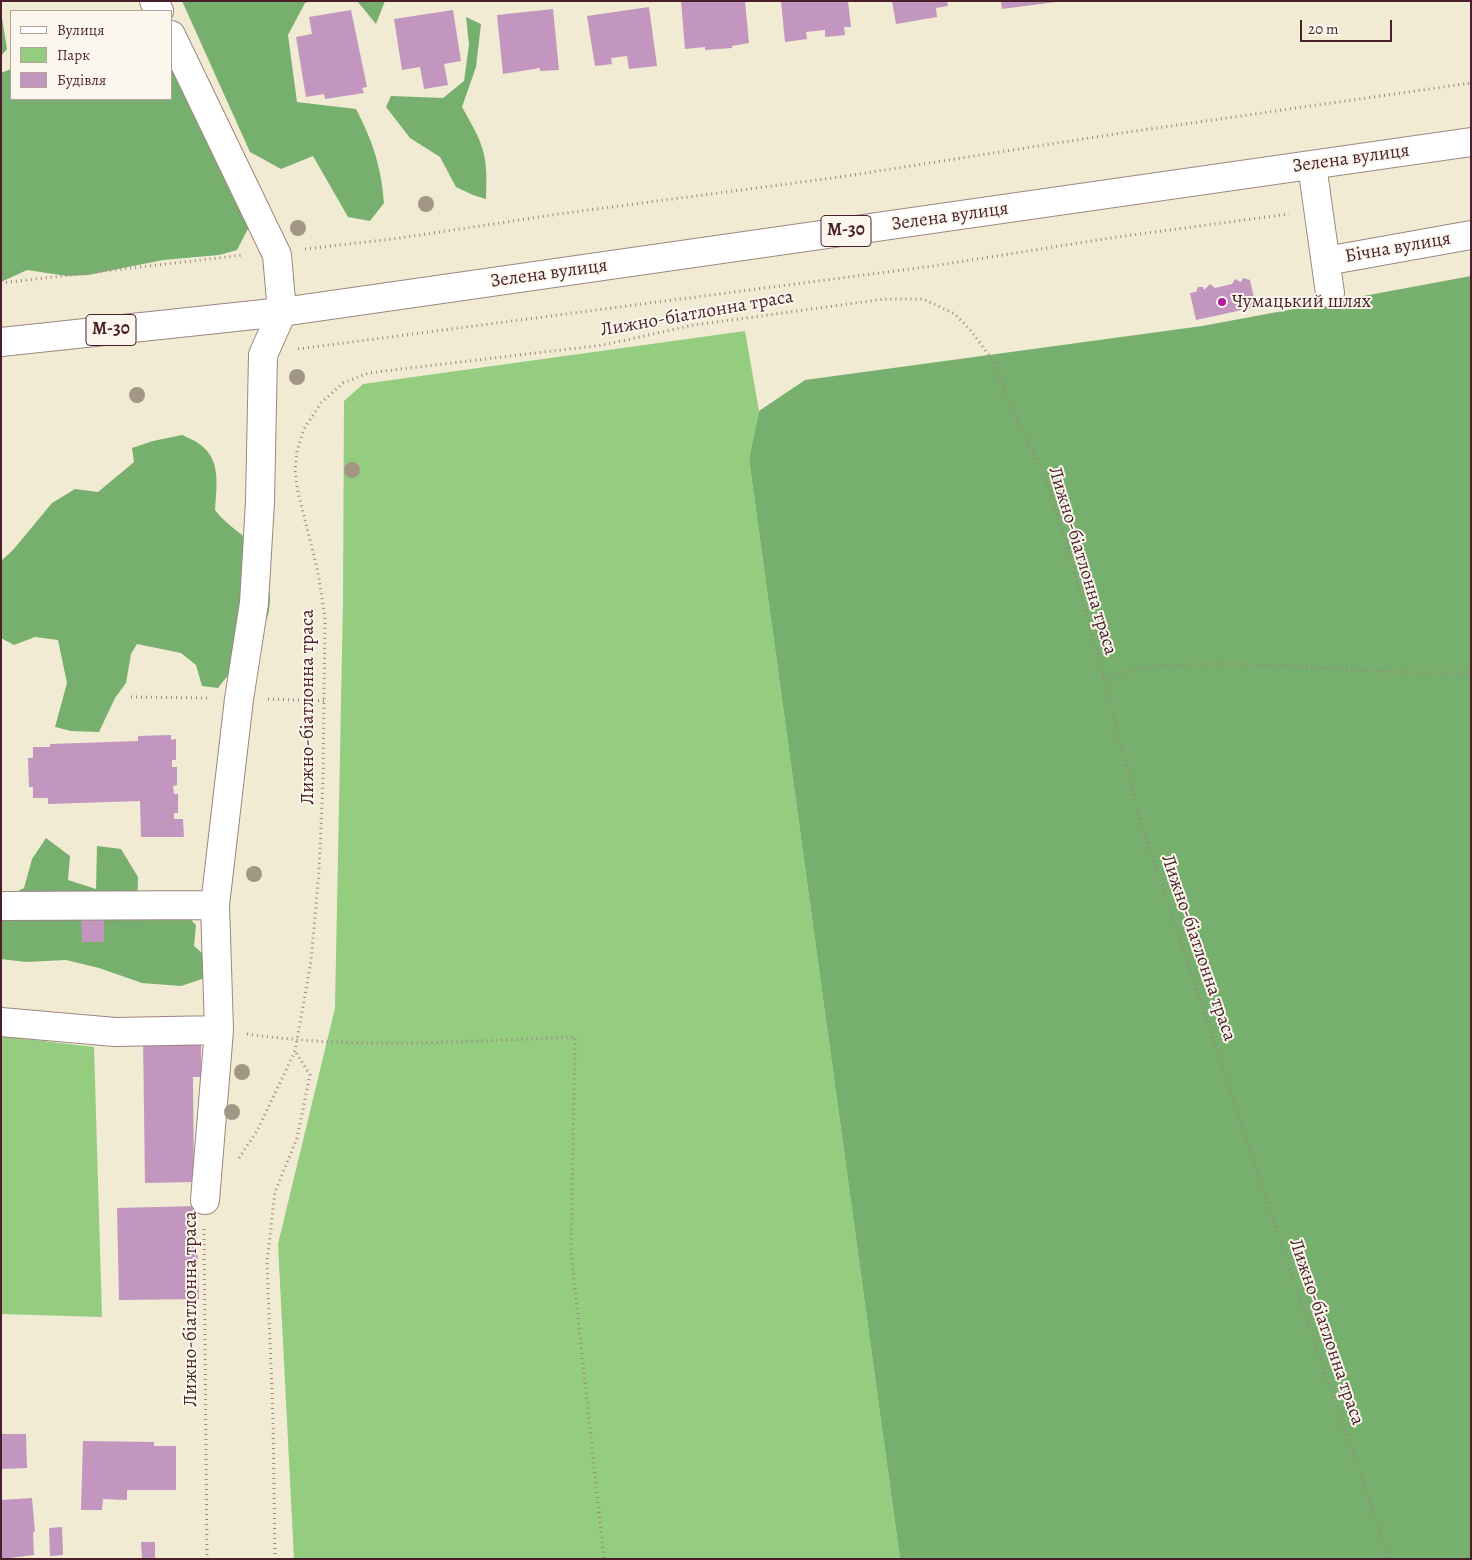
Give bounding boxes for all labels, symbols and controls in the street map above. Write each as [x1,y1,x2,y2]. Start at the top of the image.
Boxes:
legend [10,10,172,100]
scale bar [1302,10,1394,42]
text: 20 m [1308,19,1339,39]
text: Вулиця [57,20,104,40]
text: Парк [57,45,90,65]
text: Будівля [57,70,106,90]
street label: Зелена вулиця [1291,139,1411,179]
street label: Зелена вулиця [890,197,1010,237]
road number: М-30 [821,216,871,247]
street label: Бічна вулиця [1343,227,1453,269]
street label: Зелена вулиця [489,254,609,294]
street label: Лижно-біатлонна траса [599,286,795,342]
place label: Чумацький шлях [1232,291,1371,313]
marker: Чумацький шлях [1216,296,1228,308]
road number: М-30 [86,314,136,346]
street label: Лижно-біатлонна траса [1042,464,1122,658]
street label: Лижно-біатлонна траса [297,609,319,805]
street label: Лижно-біатлонна траса [1155,852,1241,1044]
street label: Лижно-біатлонна траса [180,1211,202,1407]
street label: Лижно-біатлонна траса [1283,1236,1369,1428]

